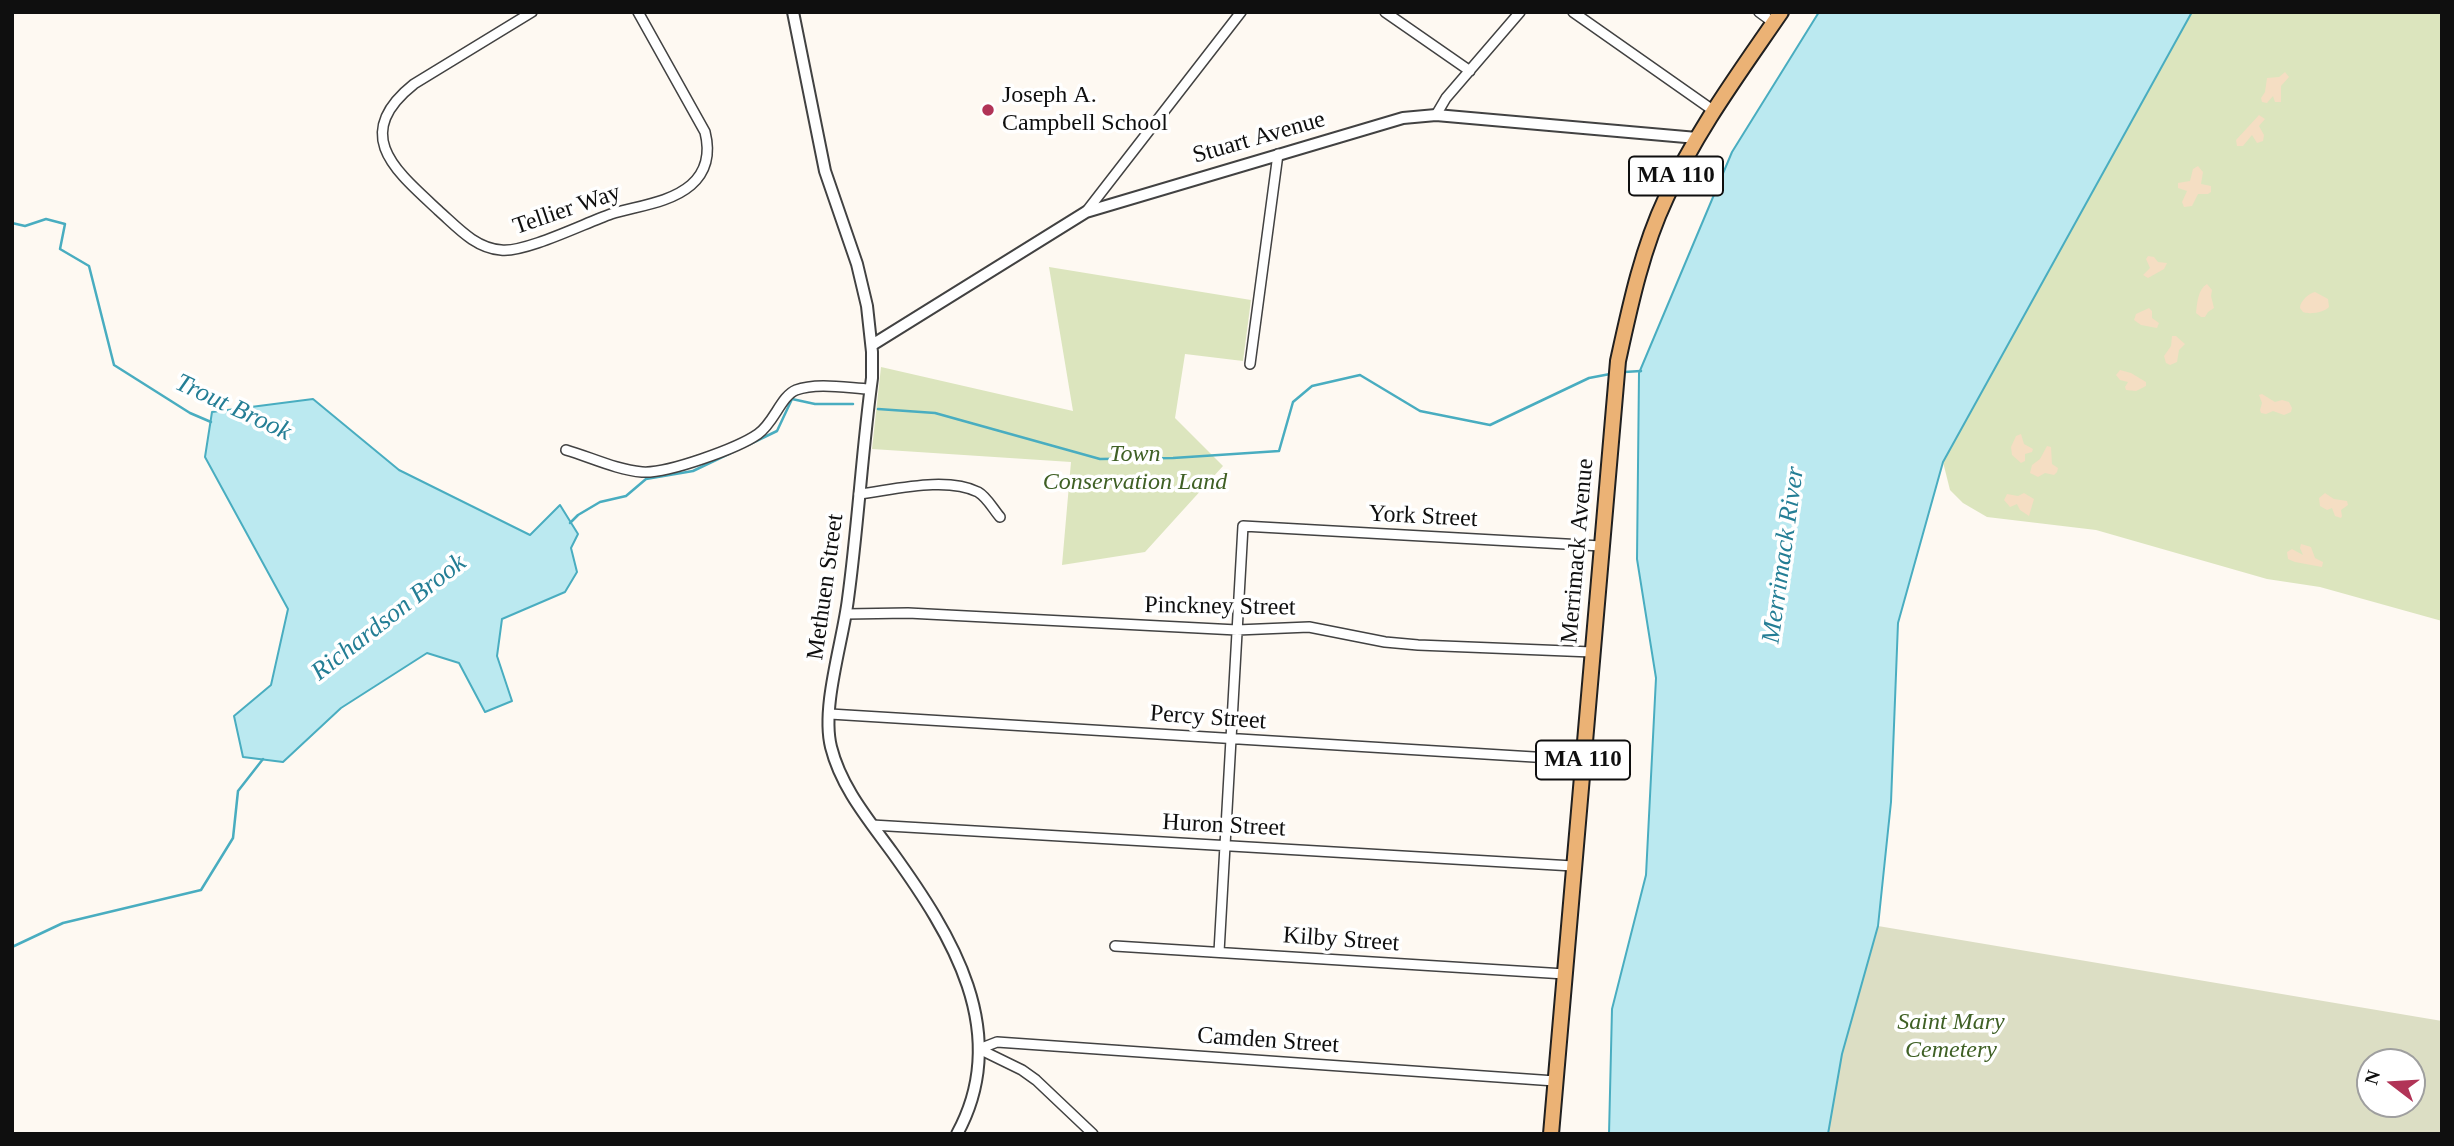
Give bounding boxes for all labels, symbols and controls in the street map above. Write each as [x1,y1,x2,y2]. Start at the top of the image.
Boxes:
place label: Joseph A. Campbell School [1002,82,1168,138]
marker: Joseph A. Campbell School [980,102,996,118]
street label: Stuart Avenue [1190,105,1328,171]
road number: MA 110 [1629,156,1723,196]
street label: Tellier Way [510,178,624,242]
water label: Trout Brook [170,368,296,448]
park label: Town Conservation Land [1043,441,1227,497]
street label: Merrimack Avenue [1556,457,1600,645]
water label: Merrimack River [1756,465,1812,645]
street label: York Street [1368,500,1478,534]
street label: Methuen Street [801,512,851,662]
water label: Richardson Brook [305,548,473,688]
street label: Pinckney Street [1144,591,1296,623]
street label: Percy Street [1149,700,1267,736]
road number: MA 110 [1536,740,1630,780]
street label: Huron Street [1162,808,1286,844]
street label: Kilby Street [1282,922,1400,958]
park label: Saint Mary Cemetery [1897,1009,2005,1065]
street label: Camden Street [1196,1022,1340,1060]
north arrow [2356,1048,2426,1118]
text: N [2360,1068,2384,1087]

